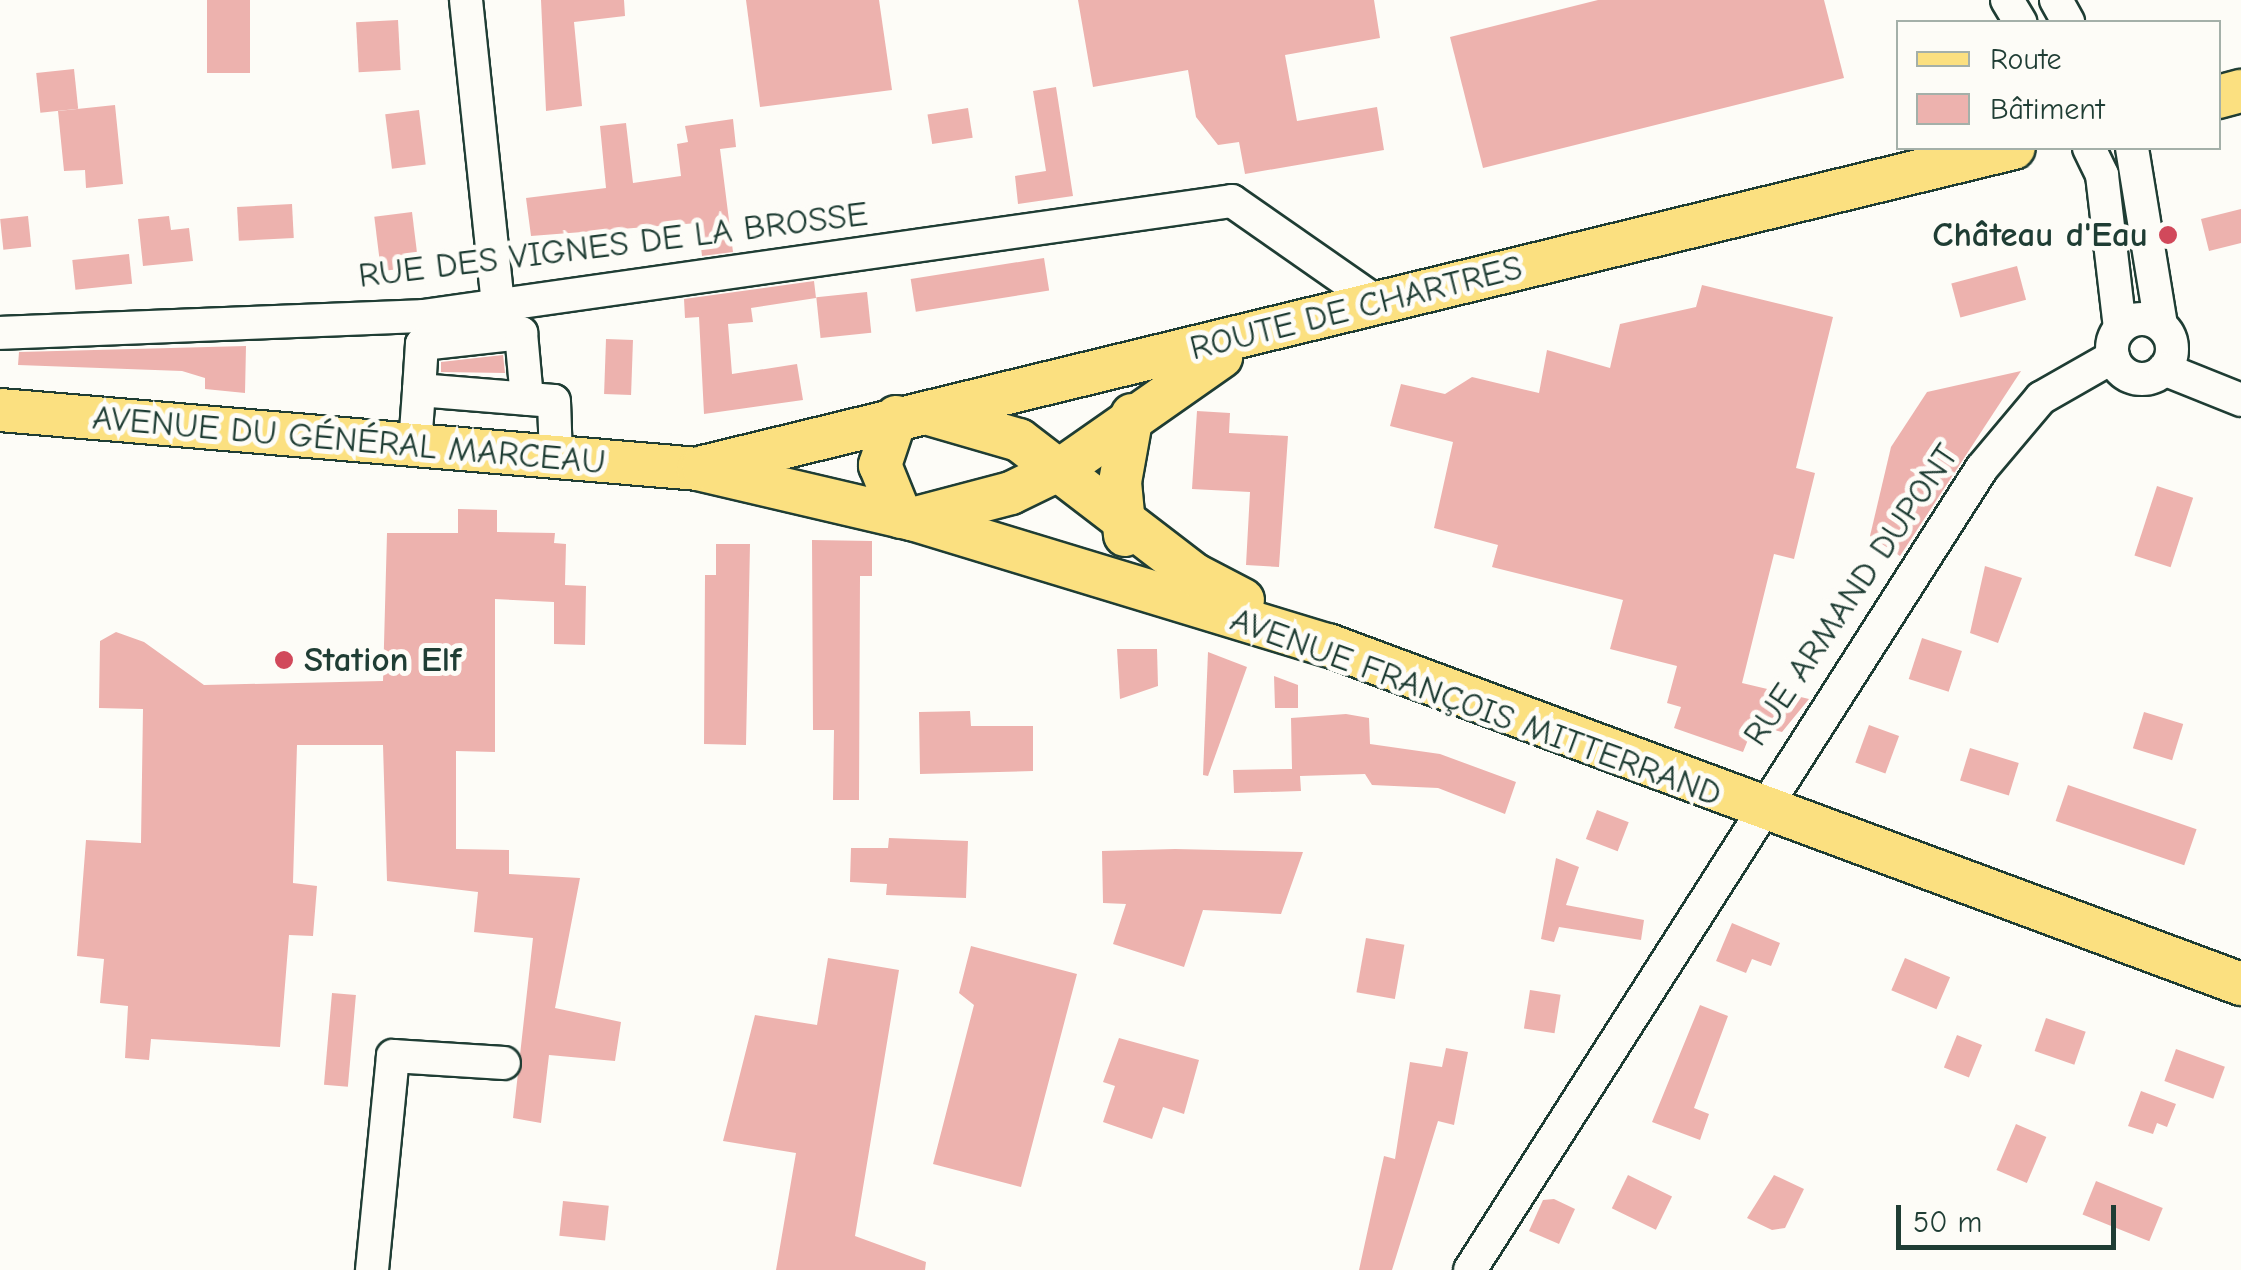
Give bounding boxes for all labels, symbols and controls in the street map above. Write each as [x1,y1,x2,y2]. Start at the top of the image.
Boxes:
legend [1896,20,2221,150]
text: Route [1990,42,2061,77]
text: Bâtiment [1990,92,2104,127]
street label: RUE DES VIGNES DE LA BROSSE [356,193,870,297]
place label: Château d'Eau [1932,214,2148,256]
marker: Château d'Eau [2157,224,2179,246]
street label: ROUTE DE CHARTRES [1185,246,1527,370]
street label: AVENUE DU GÉNÉRAL MARCEAU [91,397,607,483]
street label: RUE ARMAND DUPONT [1734,436,1968,754]
street label: AVENUE FRANÇOIS MITTERRAND [1225,598,1727,816]
place label: Station Elf [304,639,461,681]
marker: Station Elf [273,649,295,671]
scale bar [1901,1185,2121,1247]
text: 50 m [1913,1205,1982,1240]

